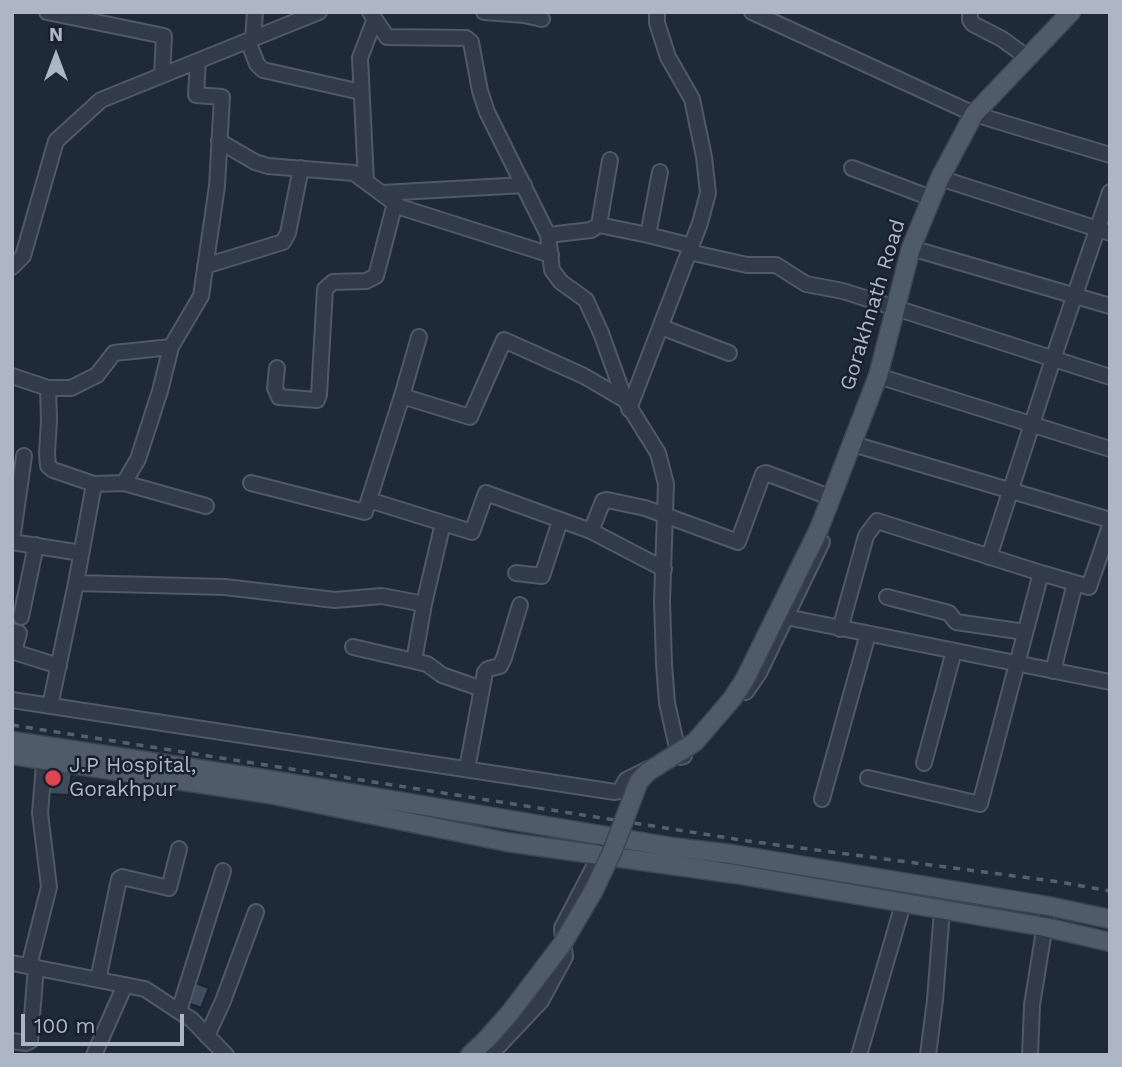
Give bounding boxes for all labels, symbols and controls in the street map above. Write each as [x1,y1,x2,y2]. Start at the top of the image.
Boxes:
north arrow [21,21,91,91]
text: N [49,23,63,46]
street label: Gorakhnath Road [835,216,911,394]
place label: J.P Hospital, Gorakhpur [69,753,196,803]
marker: J.P Hospital, Gorakhpur [43,768,63,788]
scale bar [24,1000,187,1044]
text: 100 m [34,1013,96,1038]

